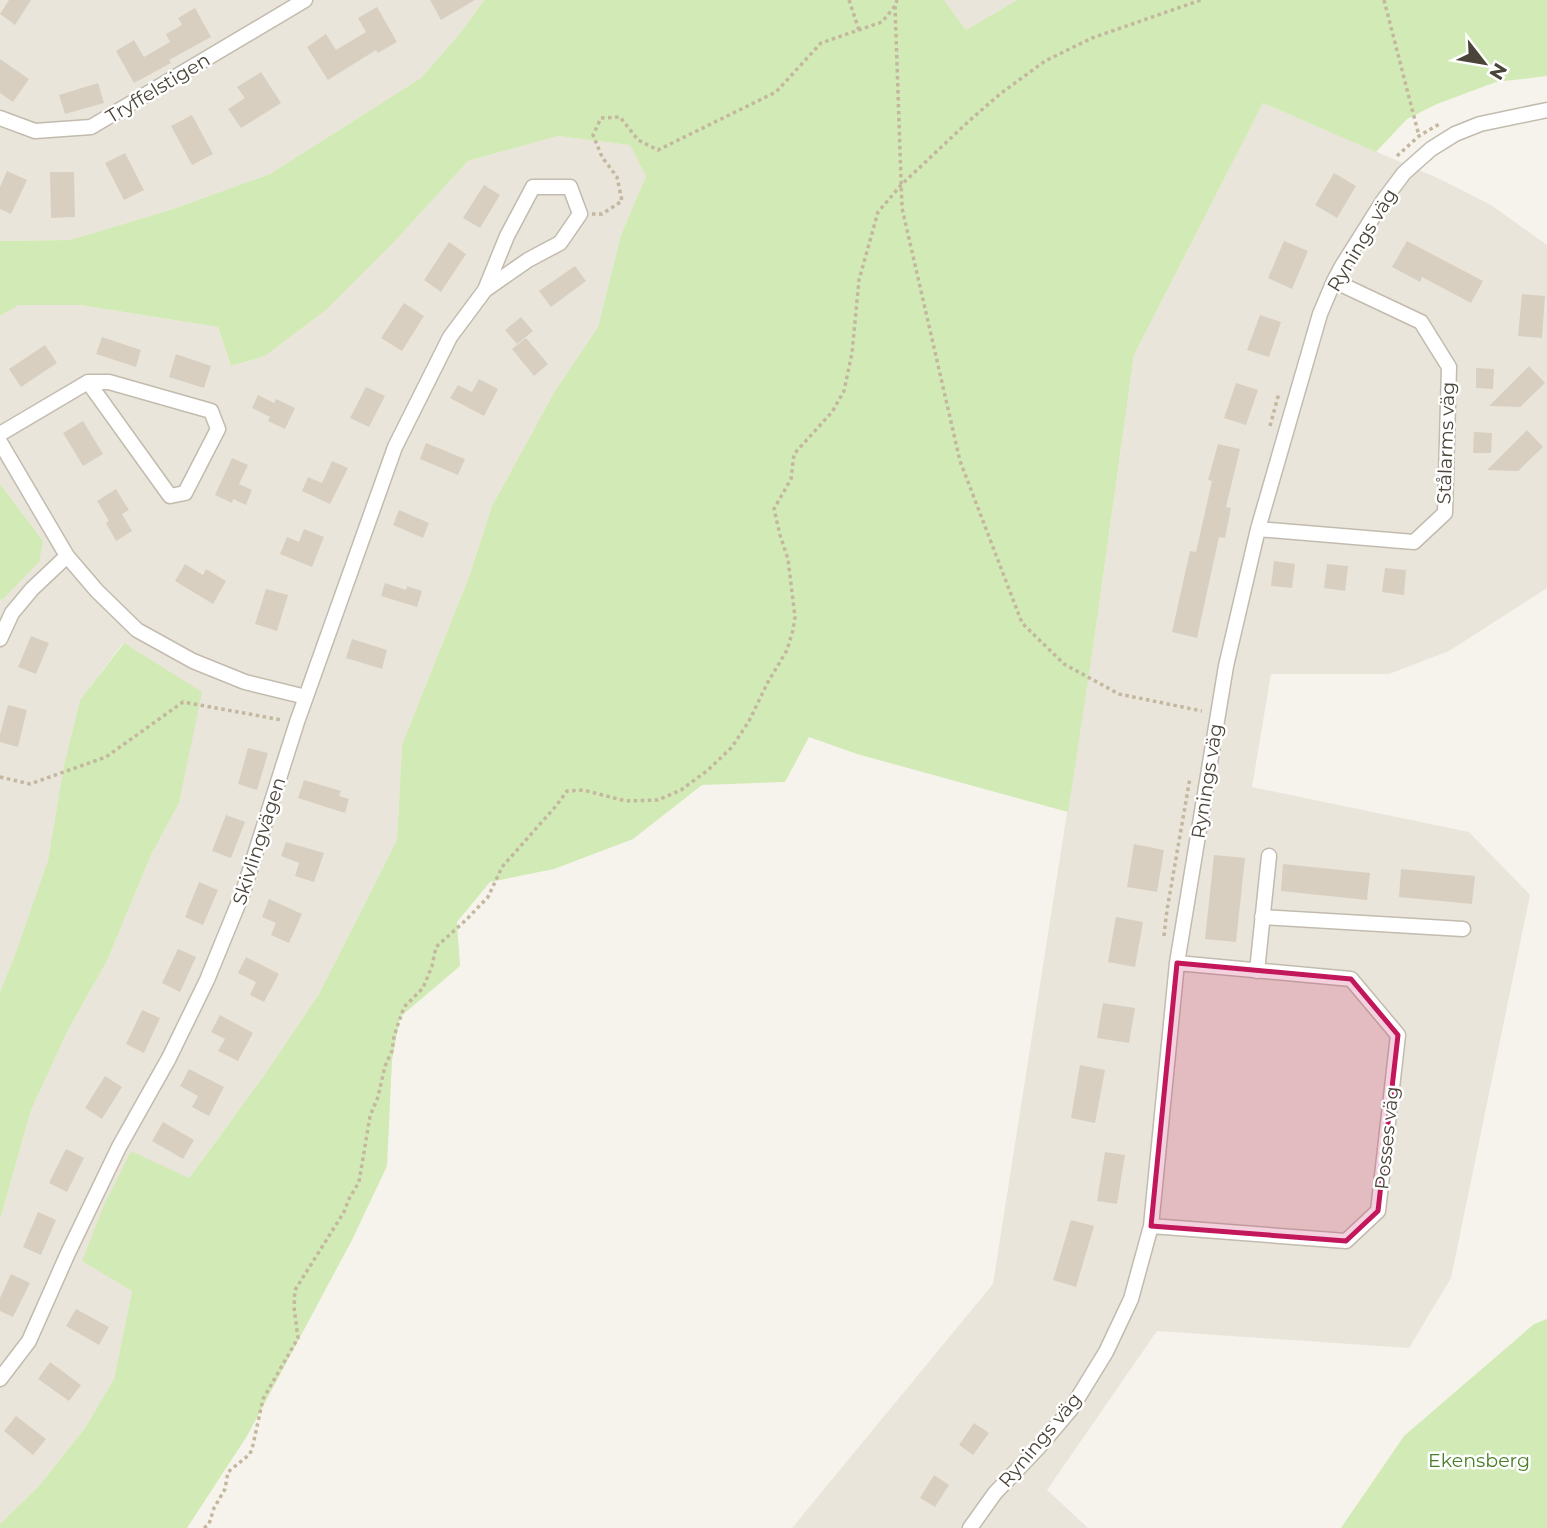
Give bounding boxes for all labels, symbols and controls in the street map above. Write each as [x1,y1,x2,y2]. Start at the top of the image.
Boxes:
north arrow [1449,28,1519,98]
street label: Tryffelstigen [102,48,214,128]
text: N [1484,59,1512,84]
street label: Rynings väg [1322,184,1402,296]
street label: Stålarms väg [1432,381,1460,505]
street label: Rynings väg [1187,722,1227,840]
street label: Skivlingvägen [228,774,290,908]
street label: Posses väg [1370,1085,1404,1191]
street label: Rynings väg [994,1388,1086,1492]
park label: Ekensberg [1428,1449,1530,1472]

